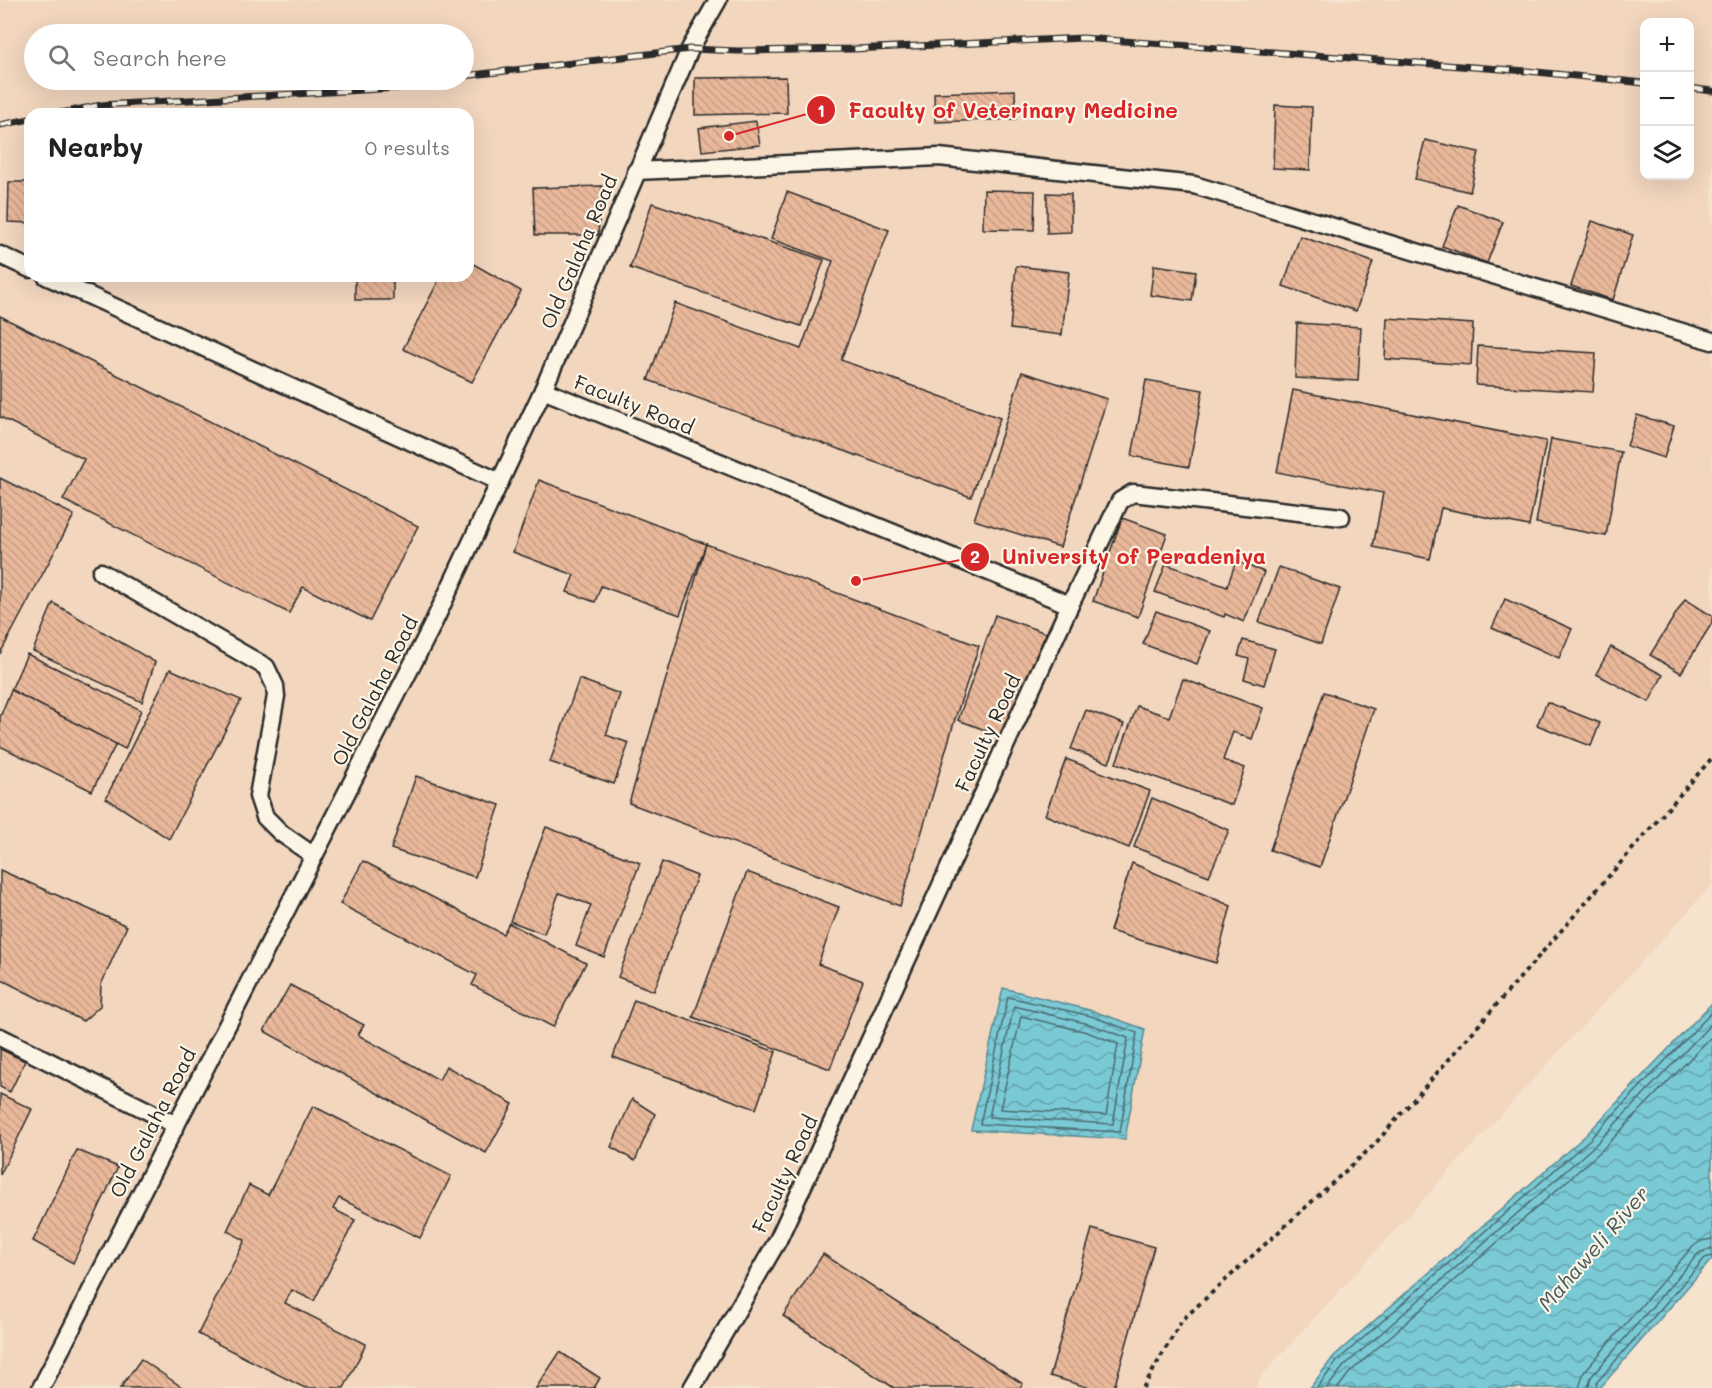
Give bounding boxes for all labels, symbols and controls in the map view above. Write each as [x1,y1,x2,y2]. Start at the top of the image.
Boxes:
map controls [1640,18,1694,180]
button: + [1640,18,1694,72]
search box [24,24,474,90]
icon: search [45,41,78,74]
text: Search here [93,43,227,72]
button: − [1640,72,1694,126]
callout: Faculty of Veterinary Medicine [806,91,1189,130]
text: Faculty of Veterinary Medicine [848,96,1178,124]
text: 1 [817,98,825,122]
button: layers [1640,126,1694,180]
text: Nearby [48,130,143,164]
text: 0 results [365,134,450,160]
street label: Old Galaha Road [534,171,622,332]
street label: Faculty Road [571,368,698,440]
callout: University of Peradeniya [960,537,1278,576]
text: University of Peradeniya [1002,542,1266,570]
text: 2 [970,544,980,568]
street label: Old Galaha Road [325,611,423,770]
street label: Faculty Road [949,670,1026,796]
street label: Old Galaha Road [103,1043,201,1202]
street label: Faculty Road [746,1111,823,1237]
water label: Mahaweli River [1531,1180,1655,1316]

